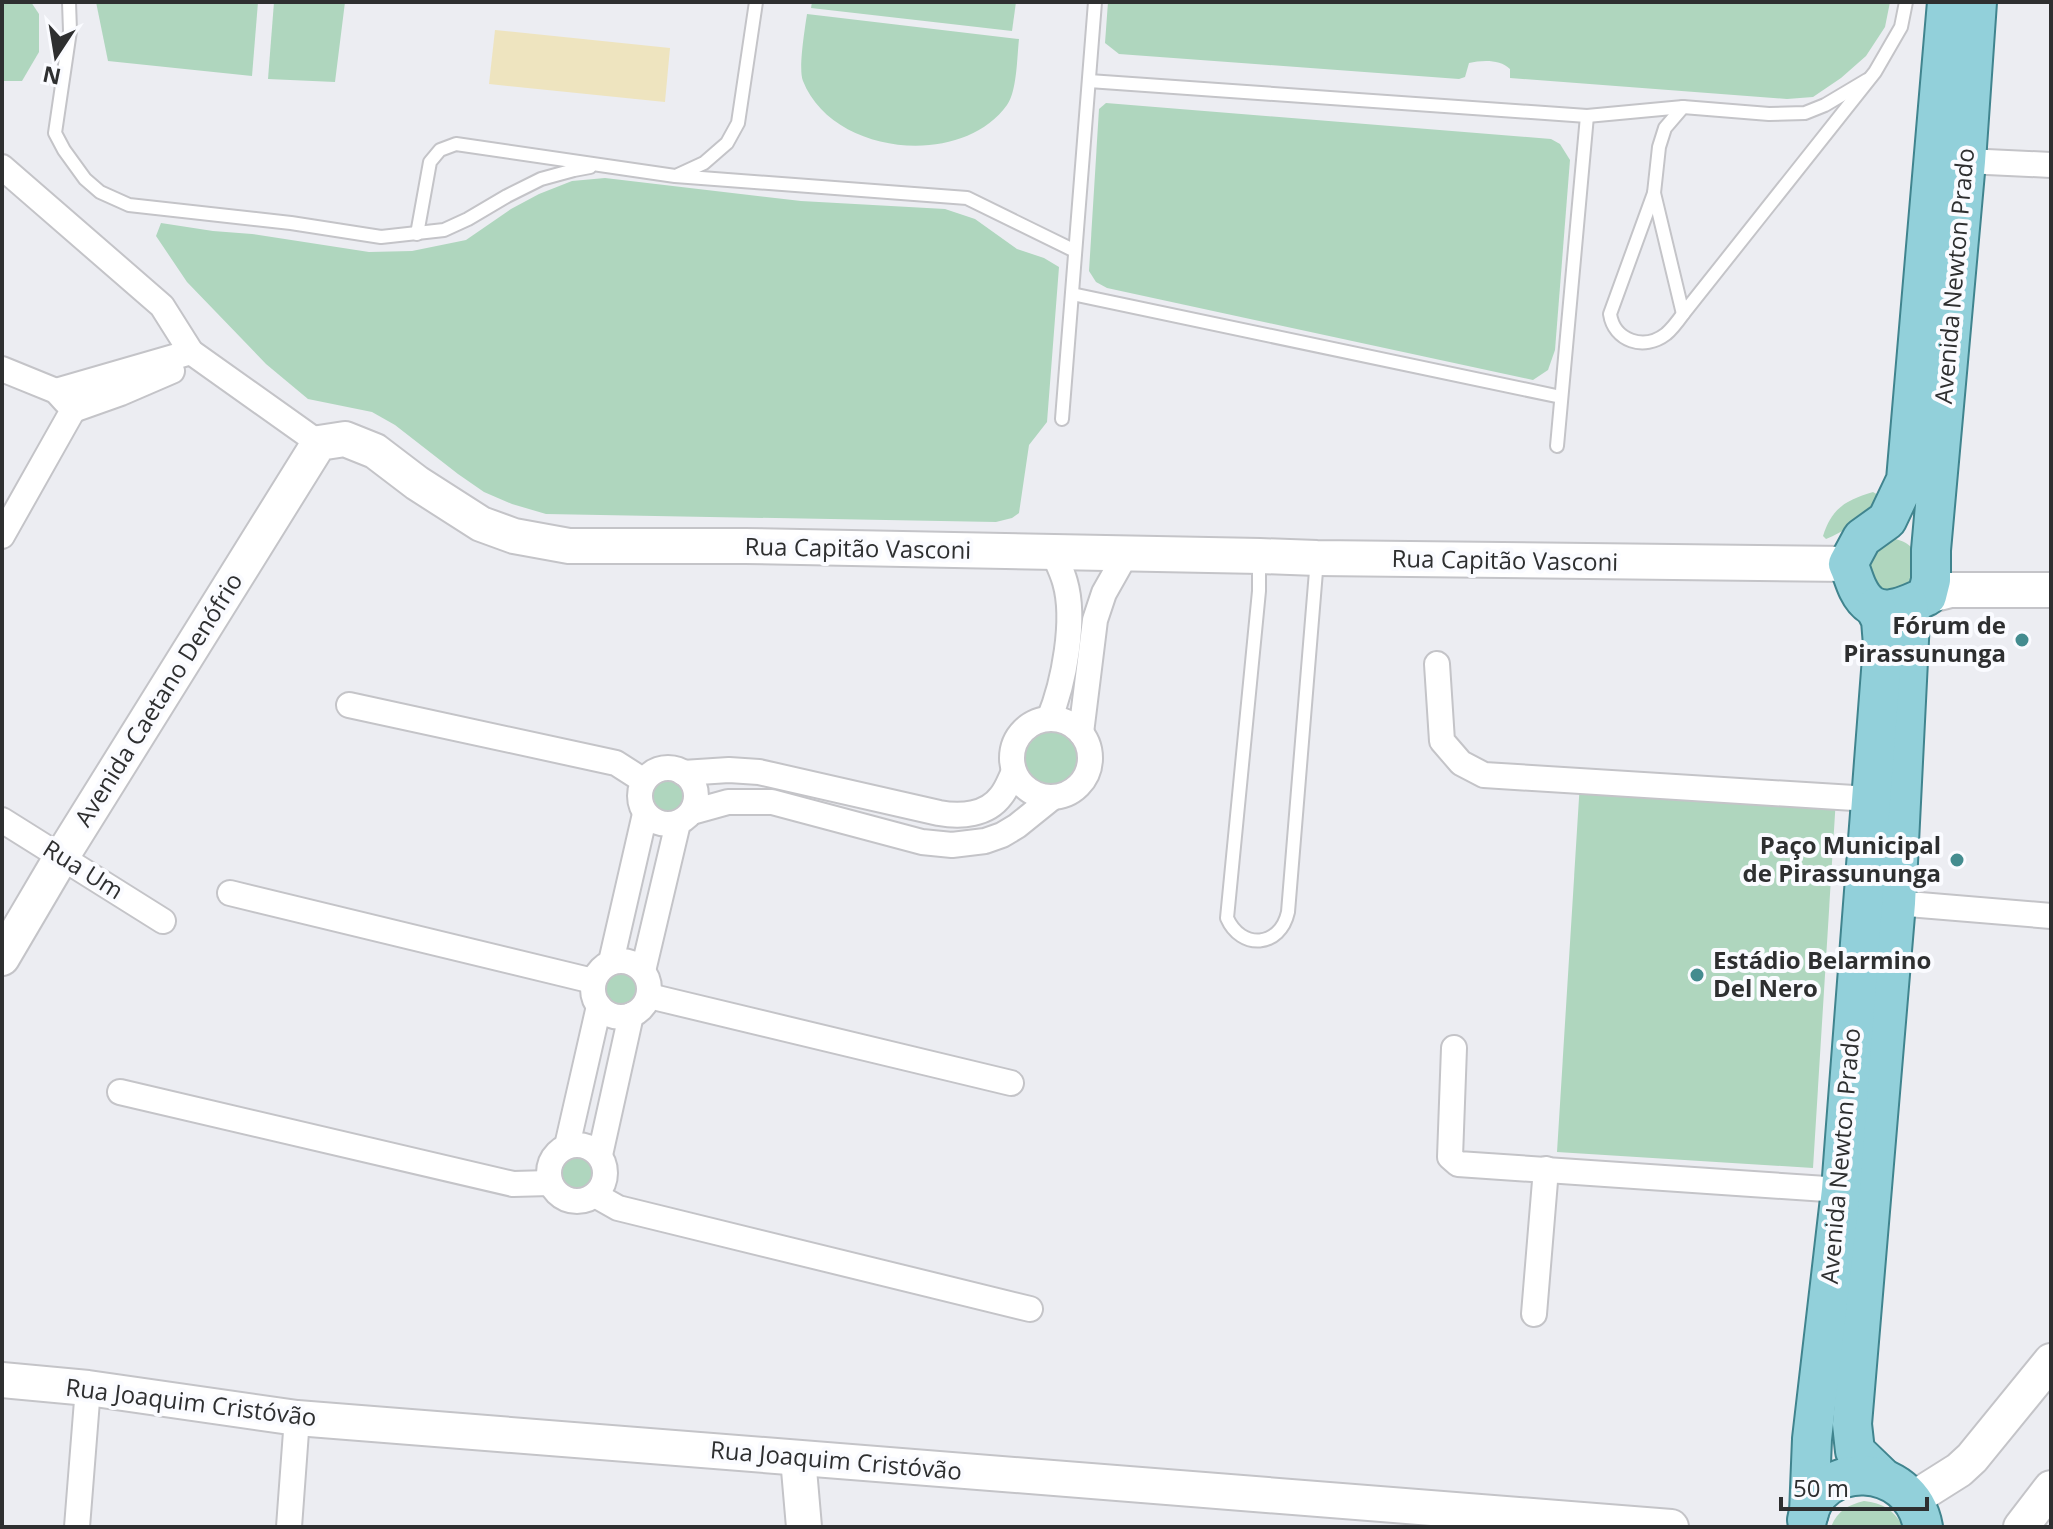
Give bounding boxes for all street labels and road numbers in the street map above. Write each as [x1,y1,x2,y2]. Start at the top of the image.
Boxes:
street label: Avenida Newton Prado [1926,147,1981,405]
street label: Rua Capitão Vasconi [744,529,972,566]
street label: Rua Capitão Vasconi [1391,541,1619,578]
street label: Avenida Caetano Denófrio [66,566,249,832]
street label: Rua Um [37,831,130,906]
street label: Avenida Newton Prado [1812,1027,1867,1285]
street label: Rua Joaquim Cristóvão [64,1370,318,1433]
street label: Rua Joaquim Cristóvão [709,1432,963,1487]

